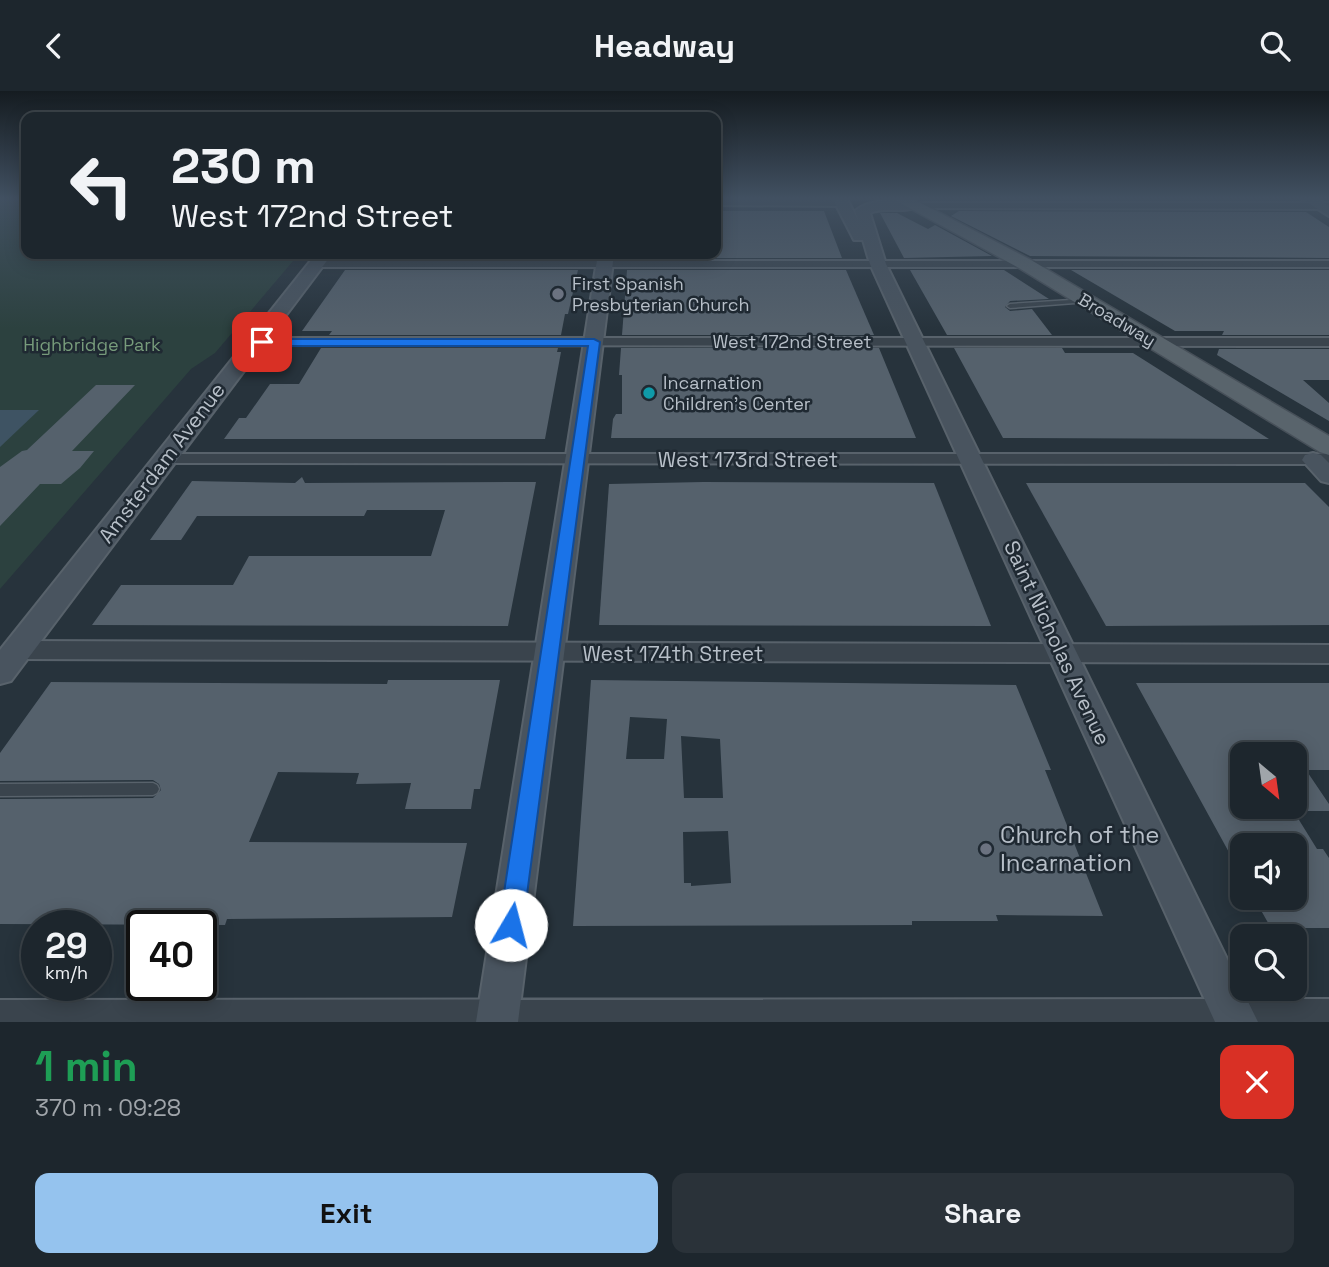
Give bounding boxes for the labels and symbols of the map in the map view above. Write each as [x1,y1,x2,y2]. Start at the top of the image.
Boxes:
place label: First Spanish Presbyterian Church [572,272,750,316]
marker: First Spanish Presbyterian Church [550,286,566,302]
street label: Broadway [1074,287,1160,352]
pin [232,312,292,372]
street label: West 172nd Street [713,330,871,353]
park label: Highbridge Park [23,333,161,356]
place label: Incarnation Children's Center [663,371,811,415]
street label: Amsterdam Avenue [92,377,231,548]
marker: Incarnation Children's Center [641,385,657,401]
street label: West 173rd Street [658,446,838,473]
street label: Saint Nicholas Avenue [998,536,1117,749]
street label: West 174th Street [582,640,764,667]
north arrow [1230,742,1307,819]
place label: Church of the Incarnation [1000,819,1160,878]
marker: Church of the Incarnation [978,841,994,857]
position arrow [474,888,548,962]
speed limit sign: 40 [126,910,217,1001]

